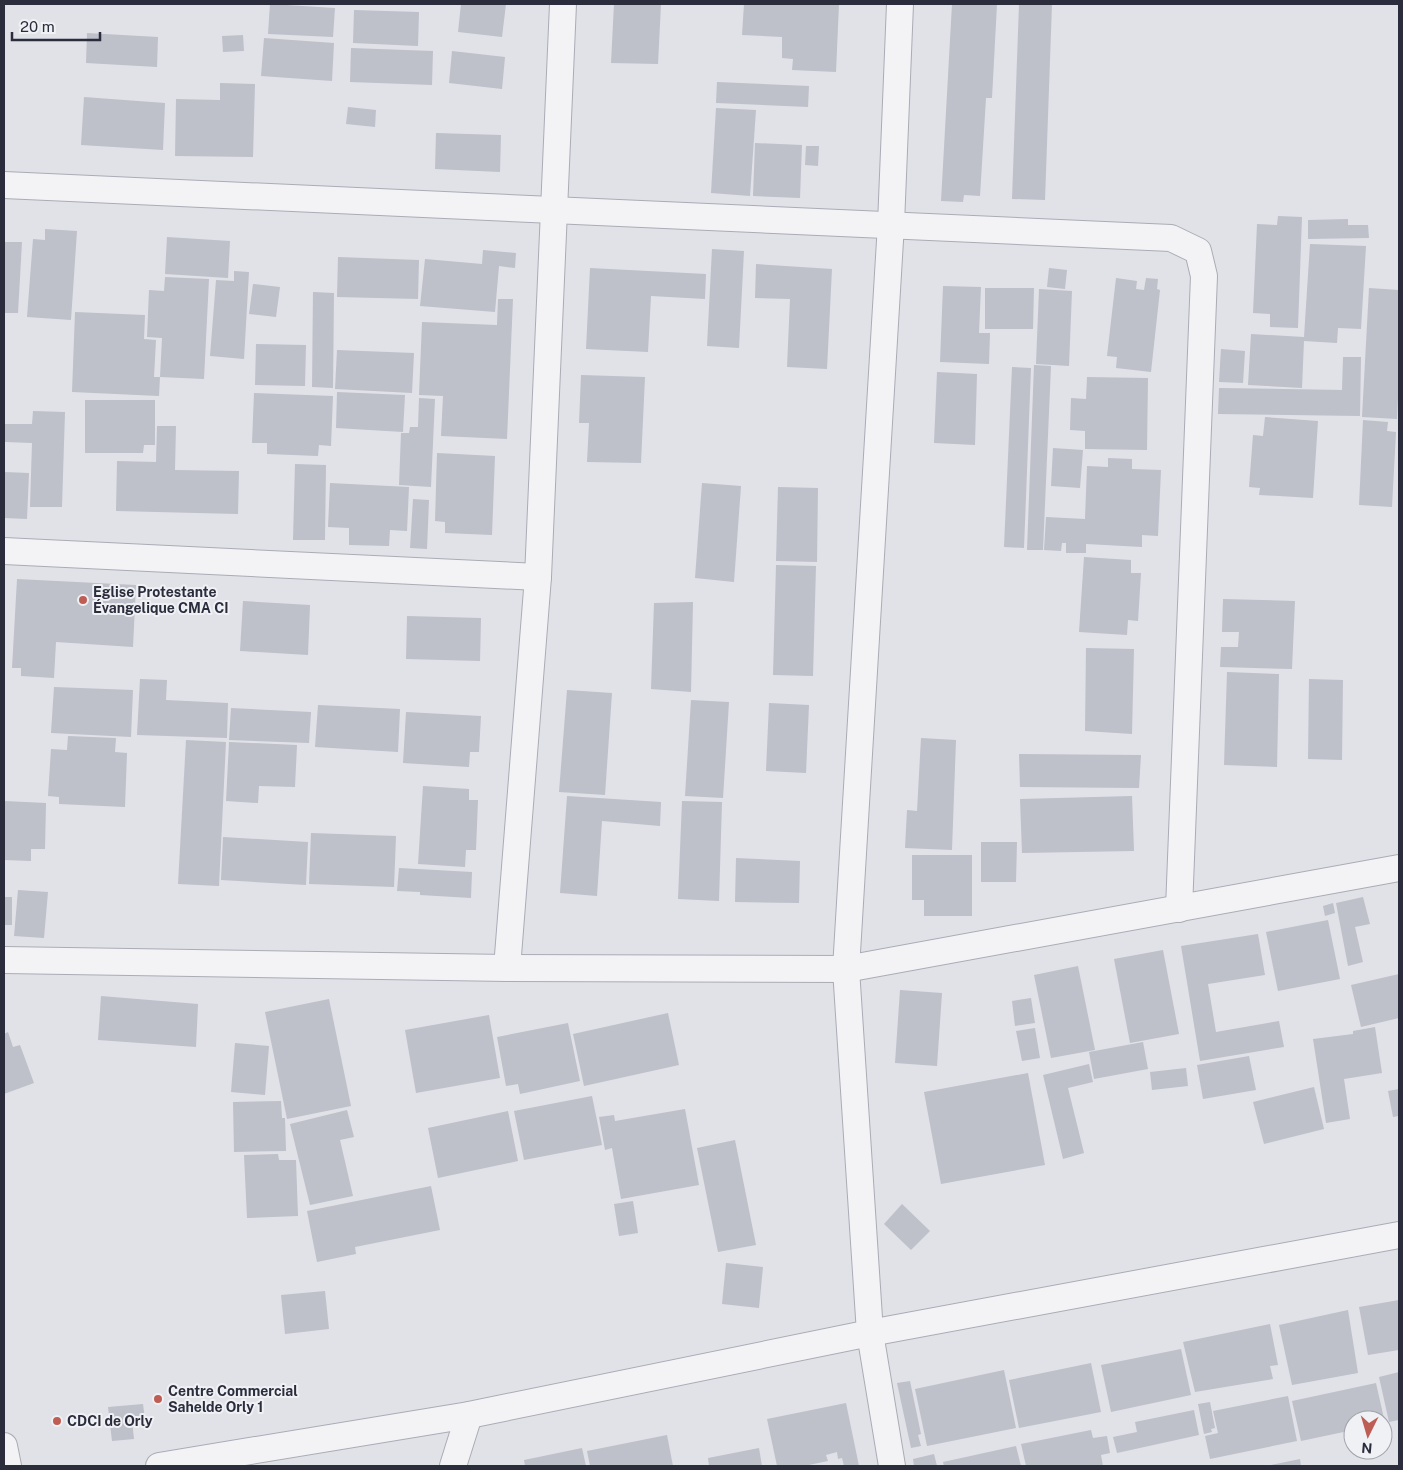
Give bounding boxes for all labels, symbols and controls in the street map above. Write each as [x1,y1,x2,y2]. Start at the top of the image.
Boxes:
scale bar [12,10,100,42]
text: 20 m [20,18,55,35]
place label: Eglise Protestante Évangelique CMA CI [93,584,229,616]
marker: Eglise Protestante Évangelique CMA CI [77,594,89,606]
place label: Centre Commercial Sahelde Orly 1 [168,1383,298,1415]
marker: Centre Commercial Sahelde Orly 1 [152,1393,164,1405]
north arrow [1343,1410,1393,1460]
place label: CDCI de Orly [67,1413,153,1429]
marker: CDCI de Orly [51,1415,63,1427]
text: N [1361,1440,1373,1456]

